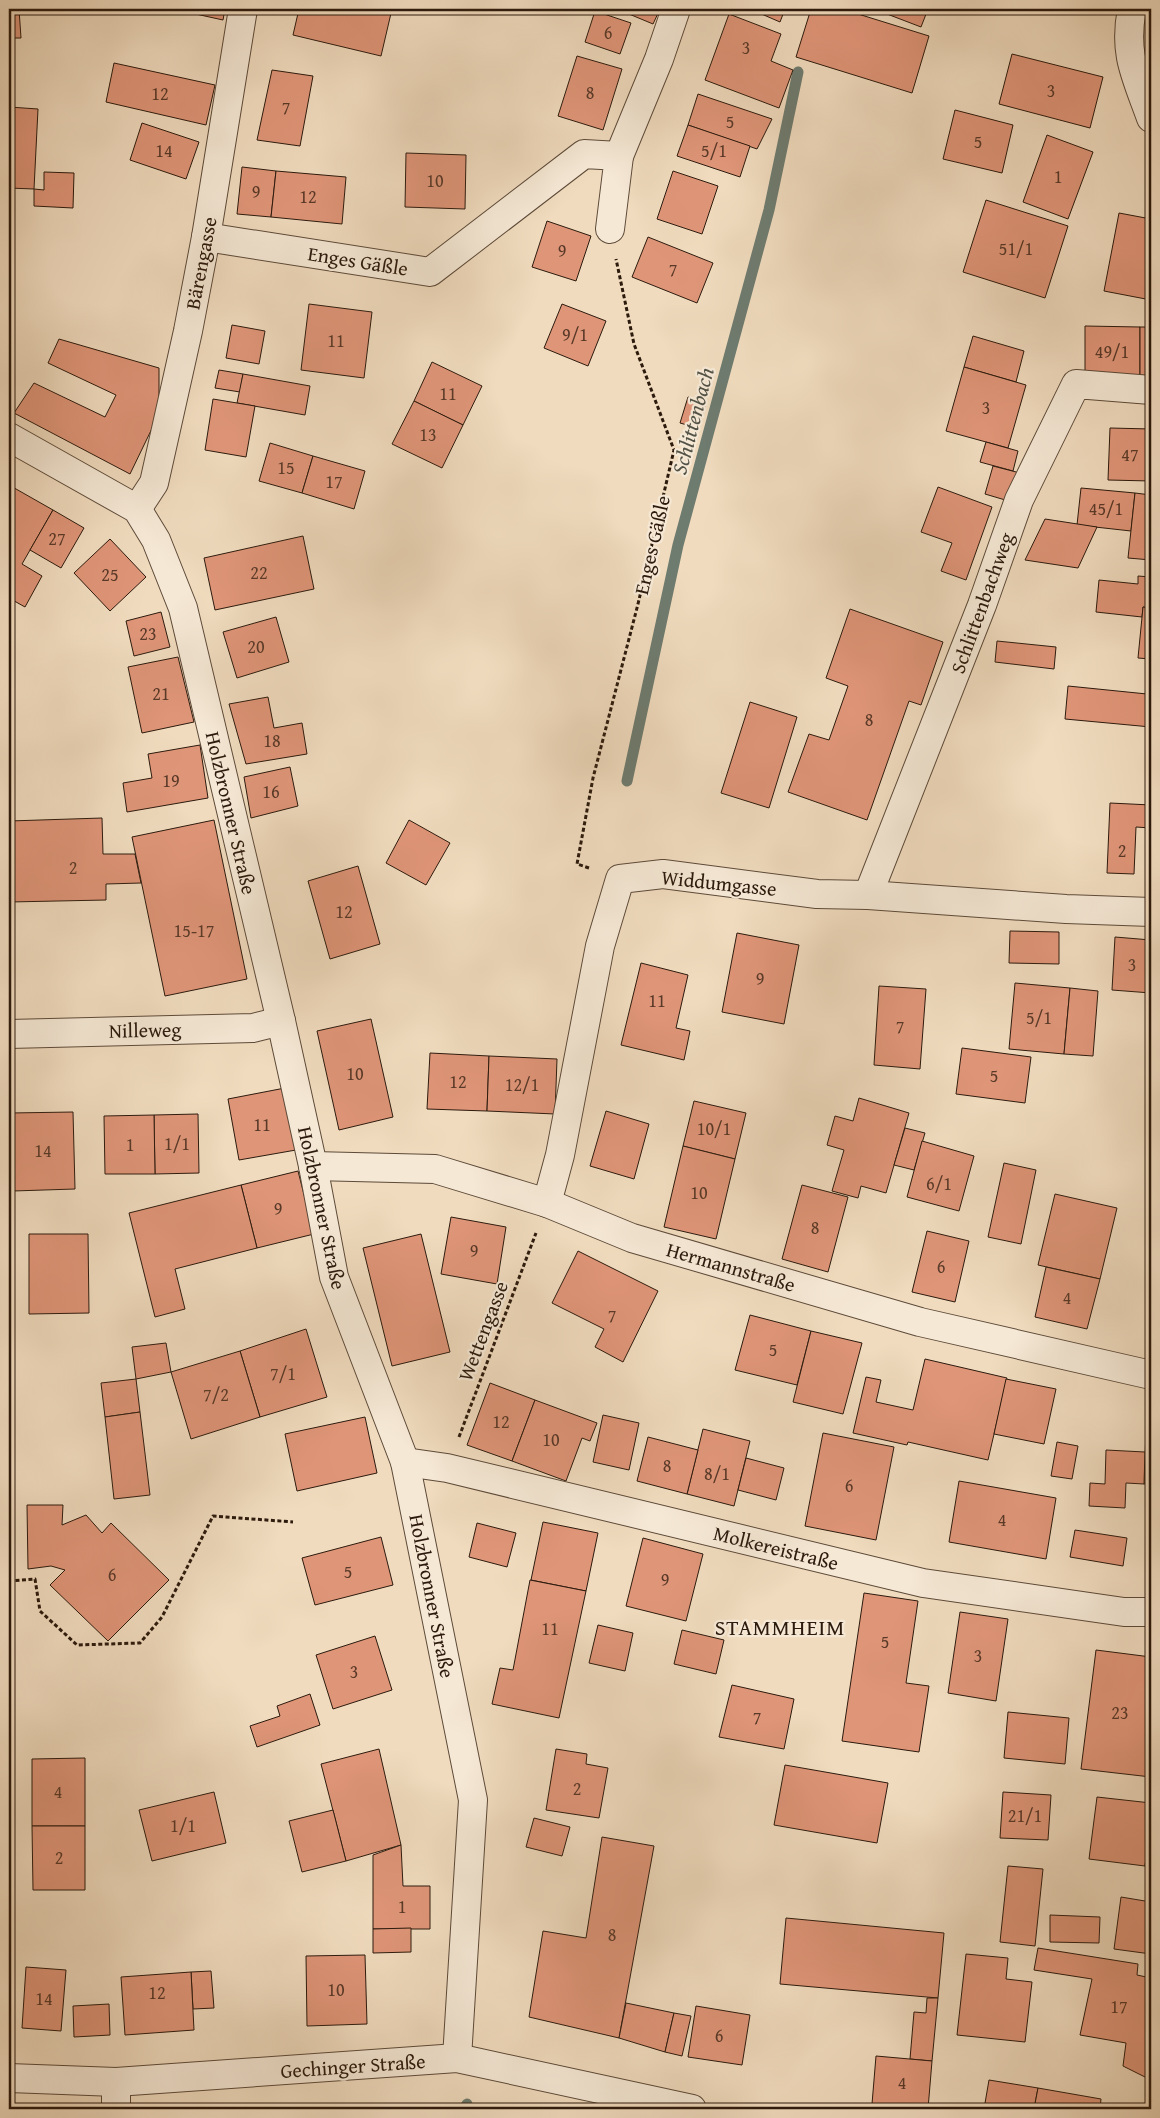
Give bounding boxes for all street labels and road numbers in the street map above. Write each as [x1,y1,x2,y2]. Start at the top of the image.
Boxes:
street label: Bärengasse [177,214,224,312]
street label: Enges Gäßle [306,238,410,283]
street label: Enges Gäßle [626,492,677,597]
street label: Schlittenbachweg [943,528,1021,677]
street label: Holzbronner Straße [199,729,264,897]
street label: Widdumgasse [660,862,778,903]
street label: Nilleweg [109,1014,182,1045]
street label: Holzbronner Straße [291,1124,354,1292]
street label: Hermannstraße [663,1234,799,1299]
street label: Wettengasse [450,1277,515,1385]
street label: Holzbronner Straße [402,1512,463,1680]
street label: Molkereistraße [711,1518,842,1577]
street label: Gechinger Straße [280,2046,426,2085]

